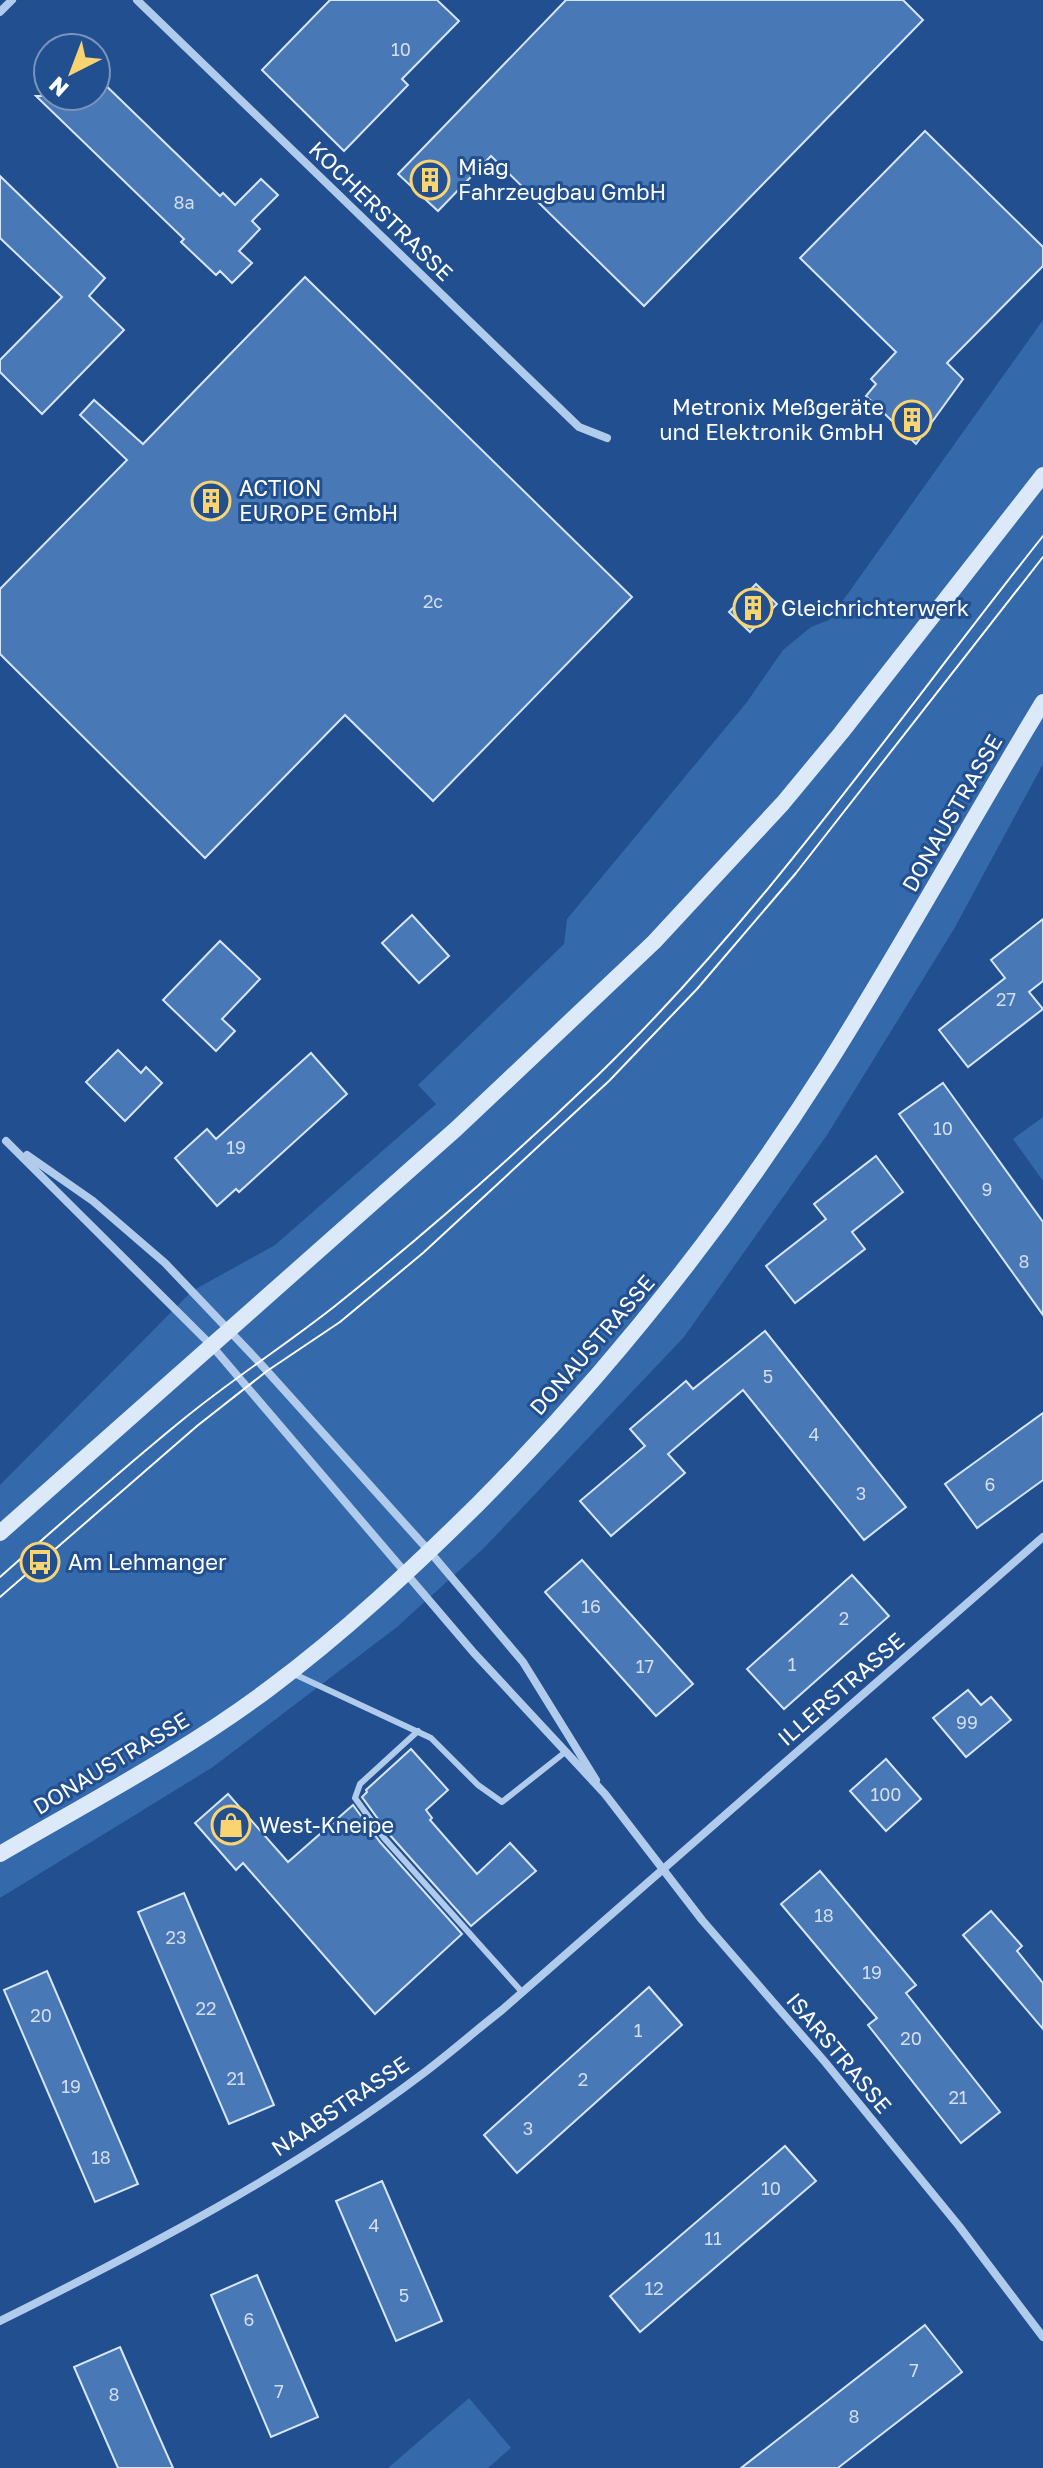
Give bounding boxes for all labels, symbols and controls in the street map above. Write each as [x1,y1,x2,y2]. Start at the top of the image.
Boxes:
north arrow [32,32,112,112]
house number: 10 [391,38,411,60]
text: N [43,72,74,103]
street label: KOCHERSTRASSE [304,135,459,286]
place label: Miag Fahrzeugbau GmbH [458,153,666,205]
building icon: Miag Fahrzeugbau GmbH [409,159,451,201]
house number: 8a [173,191,195,213]
place label: Metronix Meßgeräte und Elektronik GmbH [659,393,884,445]
building icon: Metronix Meßgeräte und Elektronik GmbH [891,399,933,441]
place label: ACTION EUROPE GmbH [239,474,398,526]
building icon: ACTION EUROPE GmbH [190,480,232,522]
building icon: Gleichrichterwerk [732,587,774,629]
house number: 2c [423,590,443,612]
place label: Gleichrichterwerk [781,594,969,621]
street label: DONAUSTRASSE [896,729,1008,896]
house number: 27 [996,988,1016,1010]
house number: 10 [933,1117,953,1139]
house number: 19 [226,1136,246,1158]
house number: 9 [982,1178,992,1200]
house number: 8 [1019,1250,1029,1272]
street label: DONAUSTRASSE [523,1269,660,1420]
house number: 5 [763,1365,773,1387]
house number: 4 [809,1423,820,1445]
house number: 6 [985,1473,995,1495]
house number: 3 [856,1482,866,1504]
bus stop icon: Am Lehmanger [19,1541,61,1583]
place label: Am Lehmanger [68,1548,227,1575]
house number: 16 [581,1595,601,1617]
house number: 2 [839,1607,849,1629]
street label: ILLERSTRASSE [772,1626,910,1751]
house number: 1 [788,1653,797,1675]
house number: 17 [636,1655,654,1677]
street label: DONAUSTRASSE [28,1705,194,1820]
house number: 99 [956,1711,978,1733]
house number: 100 [870,1783,902,1805]
shop icon: West-Kneipe [210,1804,252,1846]
place label: West-Kneipe [259,1811,394,1838]
house number: 18 [814,1904,834,1926]
house number: 23 [166,1926,186,1948]
house number: 19 [862,1961,882,1983]
street label: ISARSTRASSE [781,1987,898,2118]
house number: 22 [196,1997,216,2019]
house number: 20 [30,2004,52,2026]
house number: 1 [634,2019,643,2041]
house number: 20 [900,2027,922,2049]
street label: NAABSTRASSE [266,2050,414,2161]
house number: 21 [226,2067,246,2089]
house number: 2 [578,2068,588,2090]
house number: 19 [61,2075,81,2097]
house number: 21 [948,2086,968,2108]
house number: 3 [523,2117,533,2139]
house number: 18 [91,2146,111,2168]
house number: 10 [761,2177,781,2199]
house number: 4 [369,2214,380,2236]
house number: 11 [704,2227,722,2249]
house number: 12 [644,2277,664,2299]
house number: 5 [399,2284,409,2306]
house number: 6 [244,2308,254,2330]
house number: 7 [909,2359,919,2381]
house number: 7 [274,2380,284,2402]
house number: 8 [109,2383,119,2405]
house number: 8 [849,2405,859,2427]

